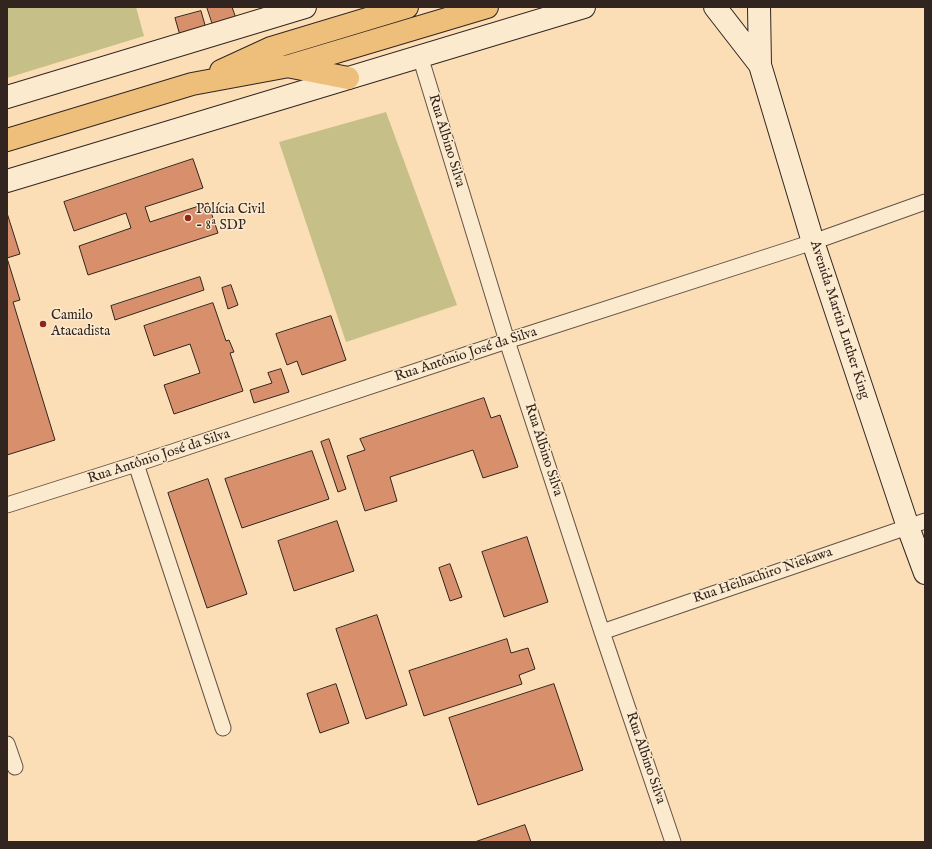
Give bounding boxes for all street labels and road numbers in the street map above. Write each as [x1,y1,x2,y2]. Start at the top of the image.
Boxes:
street label: Rua Albino Silva [424,93,468,189]
street label: Avenida Martin Luther King [805,239,873,401]
street label: Rua Antônio José da Silva [393,324,539,386]
street label: Rua Albino Silva [520,402,566,498]
street label: Rua Antônio José da Silva [86,426,232,488]
street label: Rua Heihachiro Niekawa [691,544,835,608]
street label: Rua Albino Silva [621,710,669,806]

